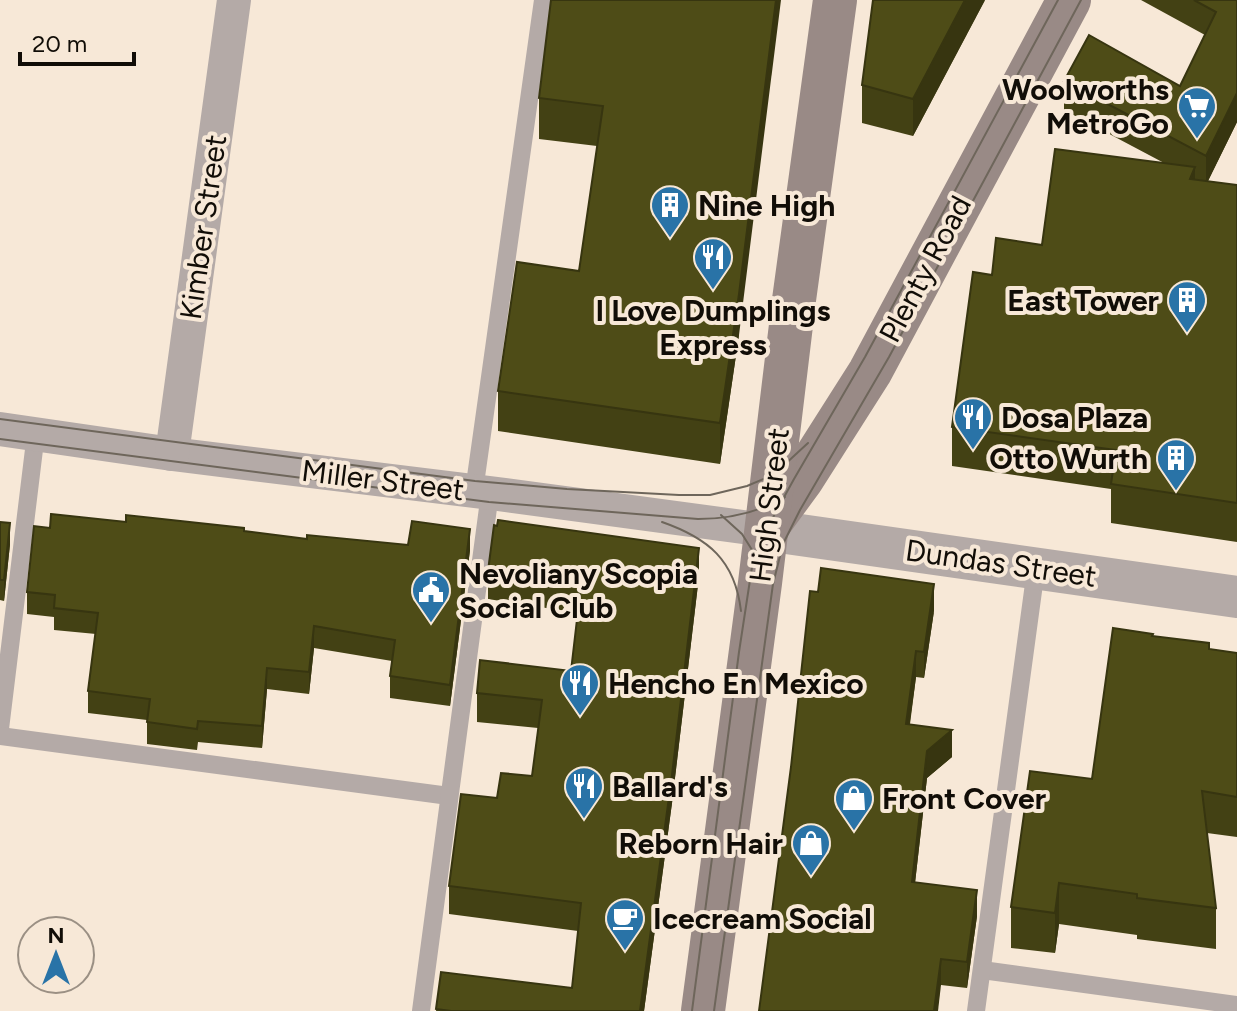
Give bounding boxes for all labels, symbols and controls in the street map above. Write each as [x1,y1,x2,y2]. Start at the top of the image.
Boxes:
scale bar [20,16,134,66]
text: 20 m [32,29,87,58]
place label: Woolworths MetroGo [1002,71,1169,142]
supermarket icon: Woolworths MetroGo [1176,85,1218,140]
street label: Kimber Street [172,132,234,322]
building icon: Nine High [649,184,691,239]
place label: Nine High [698,187,835,224]
street label: Plenty Road [871,189,979,349]
restaurant icon: I Love Dumplings Express [692,236,734,291]
building icon: East Tower [1166,279,1208,334]
place label: East Tower [1007,282,1159,319]
place label: I Love Dumplings Express [595,292,831,363]
restaurant icon: Dosa Plaza [952,396,994,451]
place label: Dosa Plaza [1001,399,1148,436]
street label: High Street [741,426,797,584]
building icon: Otto Wurth [1155,437,1197,492]
place label: Otto Wurth [989,440,1148,477]
street label: Miller Street [300,452,466,508]
street label: Dundas Street [903,531,1099,595]
place label: Nevoliany Scopia Social Club [459,555,698,626]
public building icon: Nevoliany Scopia Social Club [410,569,452,624]
restaurant icon: Hencho En Mexico [559,662,601,717]
place label: Hencho En Mexico [608,665,864,702]
restaurant icon: Ballard's [563,765,605,820]
place label: Ballard's [612,768,728,805]
shop icon: Front Cover [833,777,875,832]
place label: Front Cover [882,780,1046,817]
shop icon: Reborn Hair [790,822,832,877]
place label: Reborn Hair [618,825,783,862]
cafe icon: Icecream Social [604,897,646,952]
place label: Icecream Social [653,900,872,937]
north arrow [16,915,96,995]
text: N [47,922,65,949]

